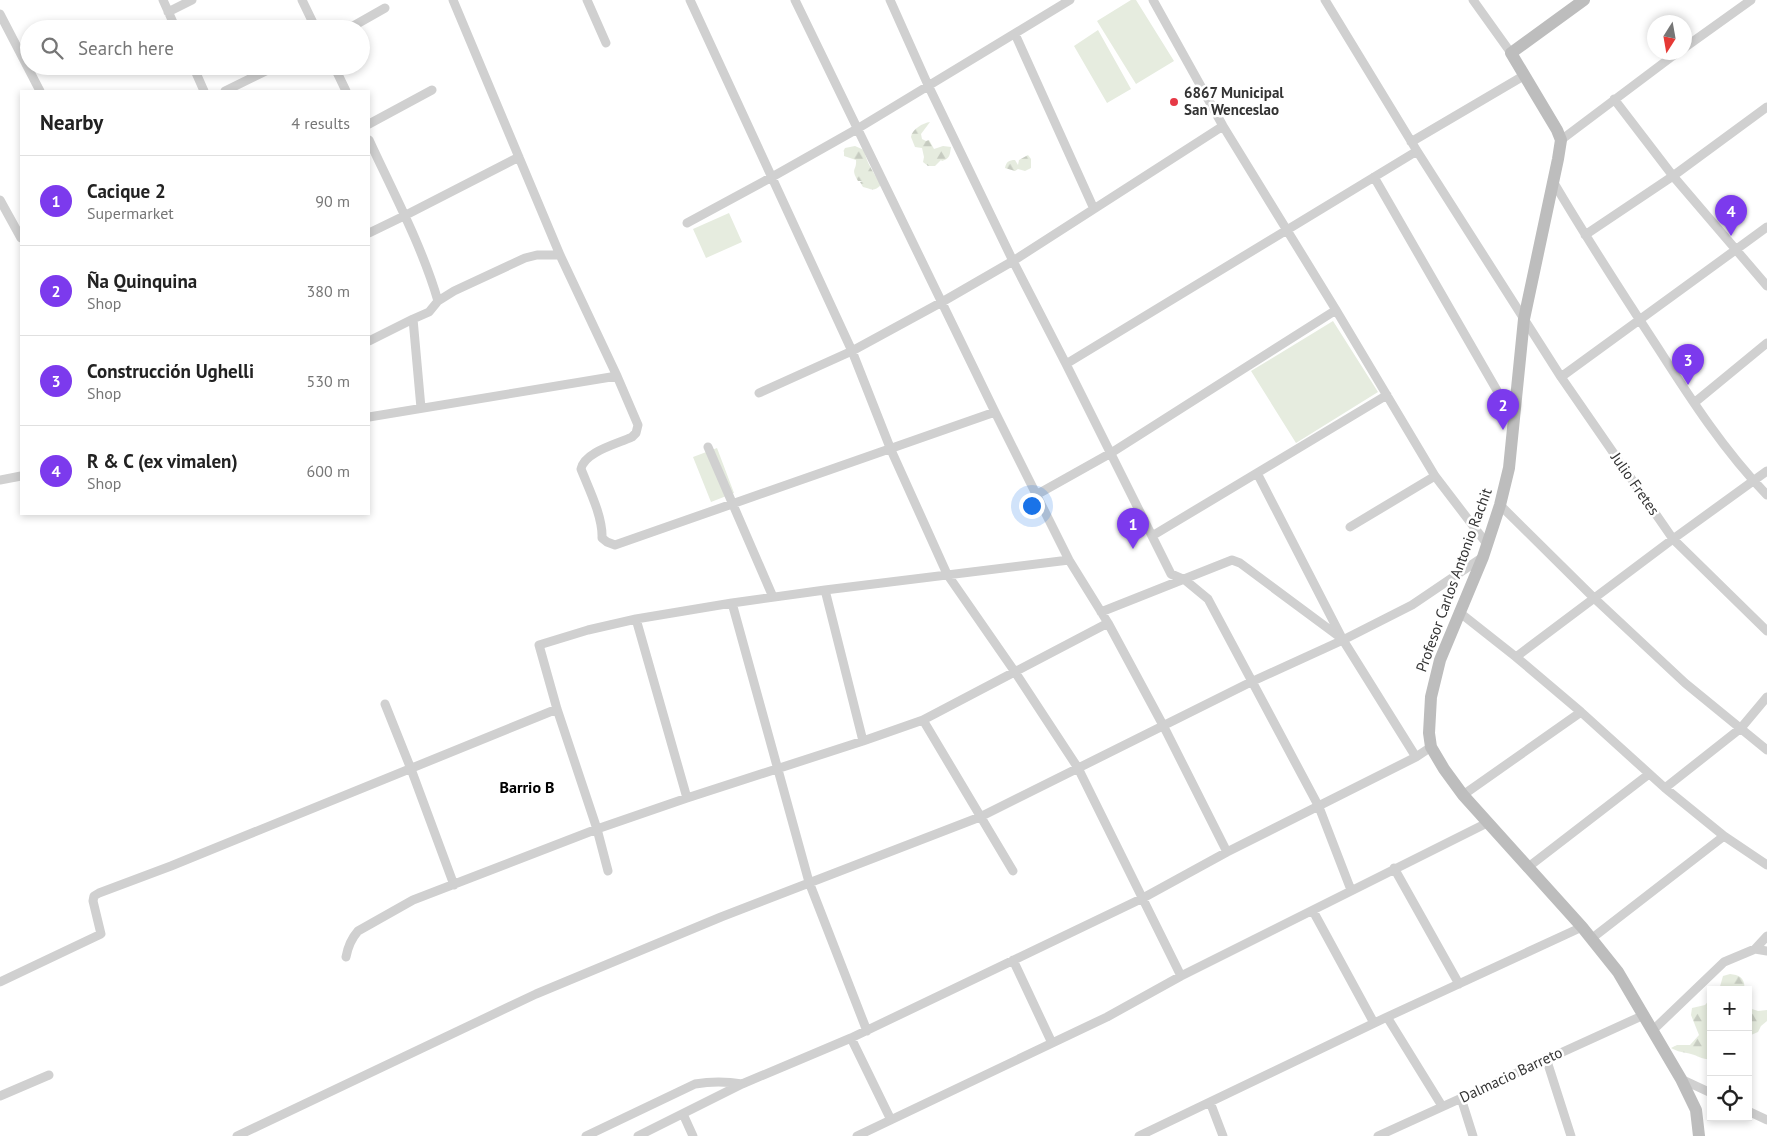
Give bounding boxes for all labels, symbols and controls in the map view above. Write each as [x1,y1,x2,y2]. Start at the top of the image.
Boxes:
north arrow [1647,15,1692,60]
search box [20,20,370,75]
icon: search [38,34,66,62]
text: Search here [78,36,174,60]
place label: 6867 Municipal San Wenceslao [1184,83,1284,119]
marker: 6867 Municipal San Wenceslao [1168,96,1180,108]
text: Nearby [40,109,103,136]
text: 4 results [291,113,350,133]
text: Cacique 2 [87,179,166,203]
text: 1 [51,191,61,211]
text: 90 m [315,191,350,211]
pin: 4 [1715,195,1747,236]
text: Supermarket [87,203,174,223]
text: Ña Quinquina [87,269,197,293]
text: 2 [51,281,61,301]
text: 380 m [307,281,350,301]
text: Shop [87,293,121,313]
pin: 3 [1672,344,1704,385]
text: Construcción Ughelli [87,359,254,383]
text: 3 [51,371,61,391]
text: 530 m [307,371,350,391]
text: Shop [87,383,121,403]
pin: 2 [1487,389,1519,430]
street label: Julio Fretes [1606,448,1664,519]
text: R & C (ex vimalen) [87,449,238,473]
text: 4 [51,461,61,481]
text: 600 m [307,461,350,481]
text: Shop [87,473,121,493]
street label: Profesor Carlos Antonio Rachit [1411,485,1496,674]
your location [1019,493,1045,519]
pin: 1 [1117,508,1149,549]
district label: Barrio B [499,777,555,797]
map controls [1707,986,1752,1121]
button: + [1707,986,1752,1031]
button: − [1707,1031,1752,1076]
street label: Dalmacio Barreto [1456,1042,1565,1107]
button: locate [1707,1076,1752,1121]

